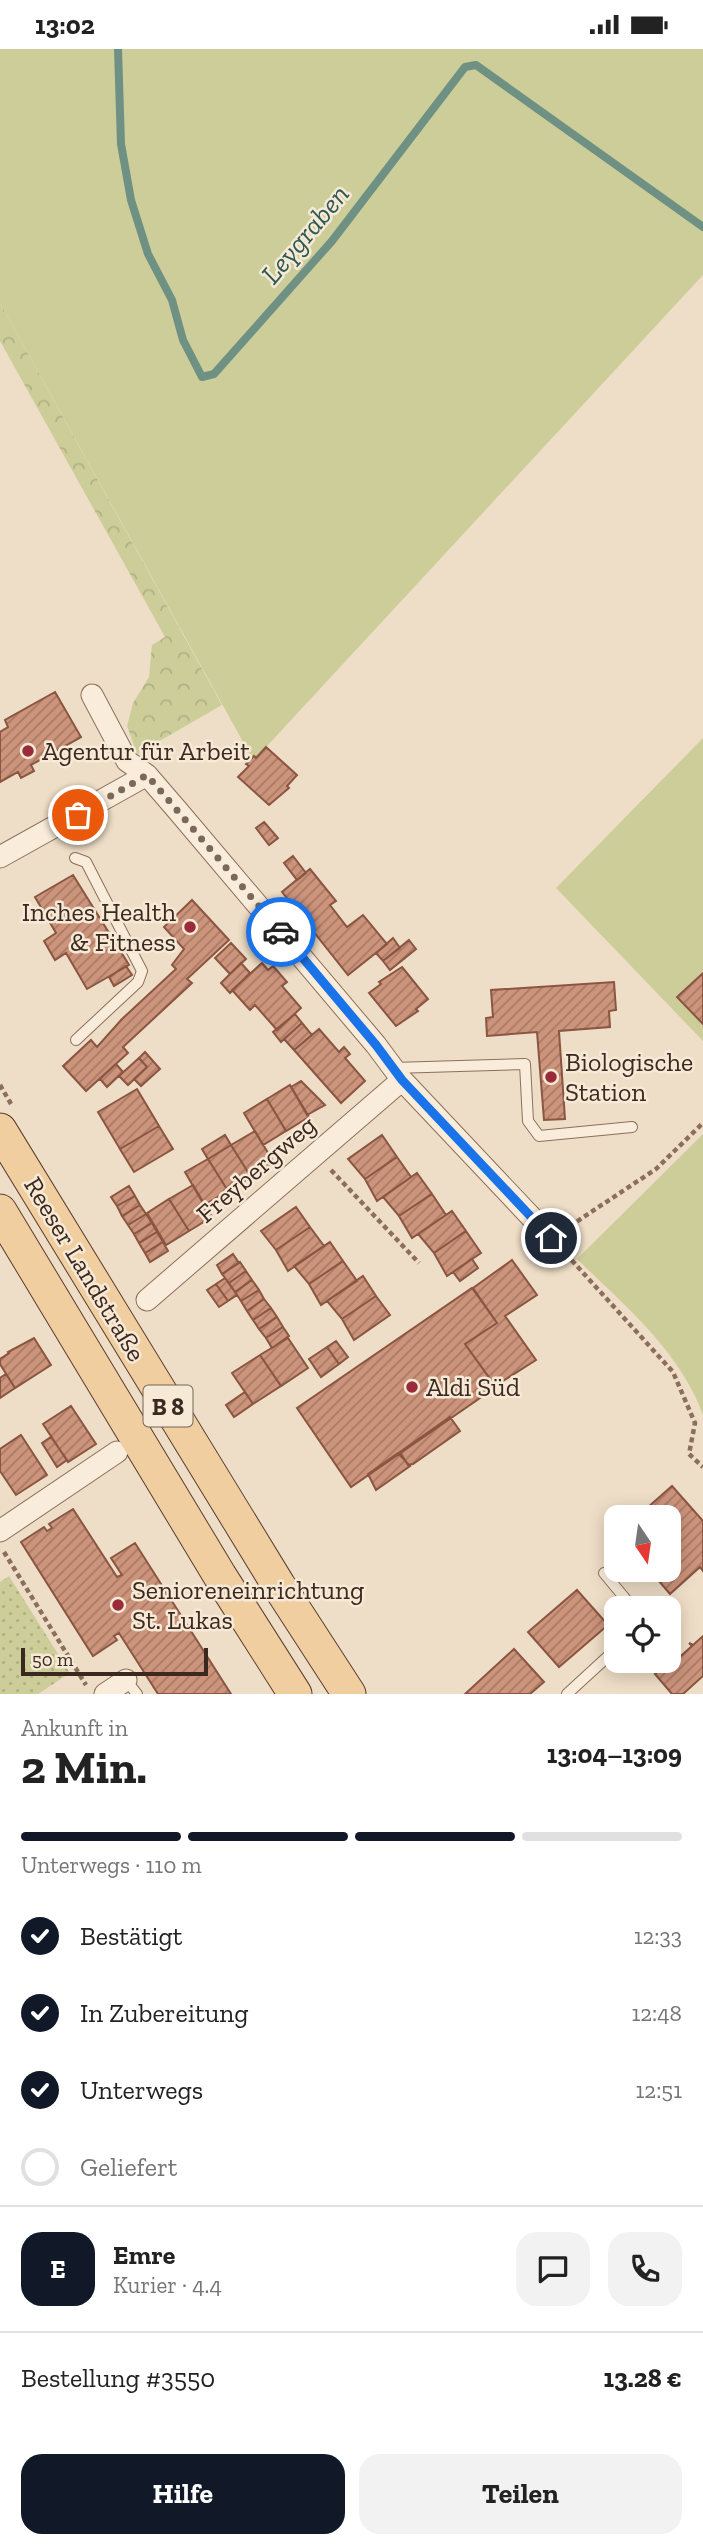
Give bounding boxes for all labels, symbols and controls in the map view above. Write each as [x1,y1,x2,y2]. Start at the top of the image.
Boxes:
text: 13:02 [35,9,95,41]
water label: Leygraben [254,178,356,290]
place label: Agentur für Arbeit [42,735,250,767]
marker: Agentur für Arbeit [20,743,36,759]
pin [48,785,108,845]
icon: bag [59,796,97,834]
place label: Inches Health & Fitness [22,896,176,958]
courier [246,897,316,967]
icon: car [262,913,300,951]
marker: Inches Health & Fitness [182,919,198,935]
place label: Biologische Station [565,1046,693,1108]
marker: Biologische Station [543,1069,559,1085]
street label: Freybergweg [190,1108,322,1230]
street label: Reeser Landstraße [17,1171,153,1367]
pin [521,1208,581,1268]
icon: home [532,1219,570,1257]
place label: Aldi Süd [426,1371,520,1403]
marker: Aldi Süd [404,1379,420,1395]
road number: B 8 [144,1385,192,1427]
north arrow [604,1505,681,1582]
map controls [604,1505,681,1673]
place label: Senioreneinrichtung St. Lukas [132,1574,364,1636]
button: locate [604,1596,681,1673]
marker: Senioreneinrichtung St. Lukas [110,1597,126,1613]
scale bar [21,1645,208,1677]
text: 50 m [32,1648,73,1671]
text: Ankunft in [21,1714,128,1742]
text: 13:04–13:09 [547,1738,682,1770]
text: 2 Min. [21,1740,147,1795]
text: Unterwegs · 110 m [21,1851,202,1879]
icon: check [21,1917,59,1955]
text: Bestätigt [80,1920,182,1952]
text: 12:33 [634,1922,682,1950]
icon: check [21,1994,59,2032]
text: In Zubereitung [80,1997,248,2029]
text: 12:48 [631,1999,682,2027]
icon: check [21,2071,59,2109]
text: Unterwegs [80,2074,203,2106]
text: 12:51 [636,2076,682,2104]
text: Geliefert [80,2151,178,2183]
button: chat [516,2232,590,2306]
button: phone [608,2232,682,2306]
text: Emre [113,2239,175,2271]
text: E [50,2253,66,2285]
text: Kurier · 4.4 [113,2271,222,2299]
text: Bestellung #3550 [21,2362,215,2394]
text: 13.28 € [603,2362,682,2394]
button: Hilfe [21,2454,345,2534]
button: Teilen [359,2454,682,2534]

